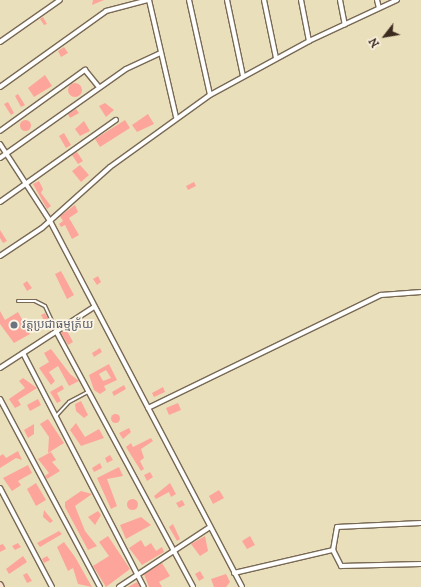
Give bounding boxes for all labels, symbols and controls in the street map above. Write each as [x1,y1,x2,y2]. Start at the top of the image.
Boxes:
north arrow [365,16,405,56]
text: N [366,35,383,50]
place label: វត្តប្រជាធម្មត្រ័យ [22,318,93,332]
marker: វត្តប្រជាធម្មត្រ័យ [9,320,19,330]

